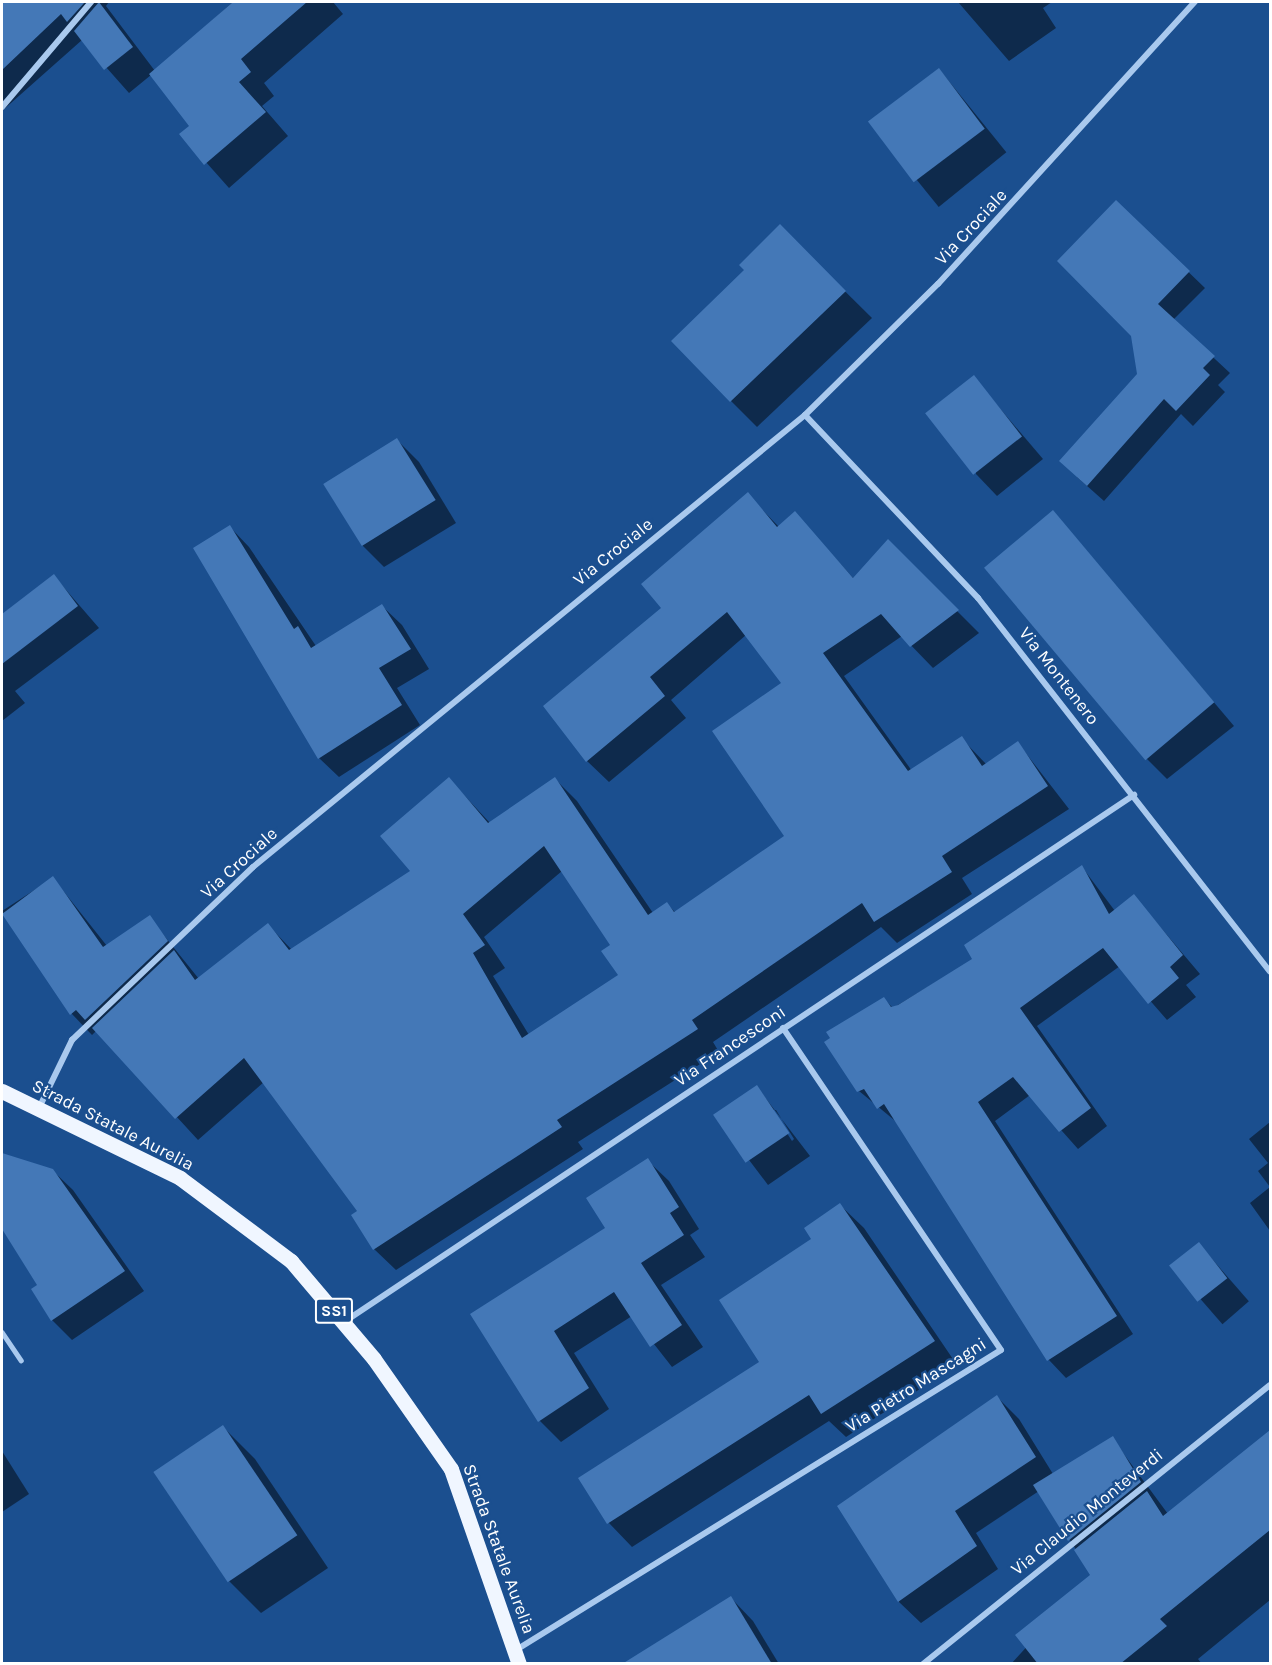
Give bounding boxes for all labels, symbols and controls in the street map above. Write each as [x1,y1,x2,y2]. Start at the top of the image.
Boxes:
street label: Via Crociale [930,185,1012,269]
street label: Via Crociale [569,513,657,591]
street label: Via Montenero [1014,623,1104,729]
street label: Via Crociale [196,823,282,903]
street label: Via Francesconi [670,1001,790,1091]
street label: Strada Statale Aurelia [28,1075,198,1175]
road number: SS1 [314,1298,354,1324]
street label: Via Pietro Mascagni [842,1333,990,1437]
street label: Via Claudio Monteverdi [1007,1444,1167,1580]
street label: Strada Statale Aurelia [458,1461,540,1637]

